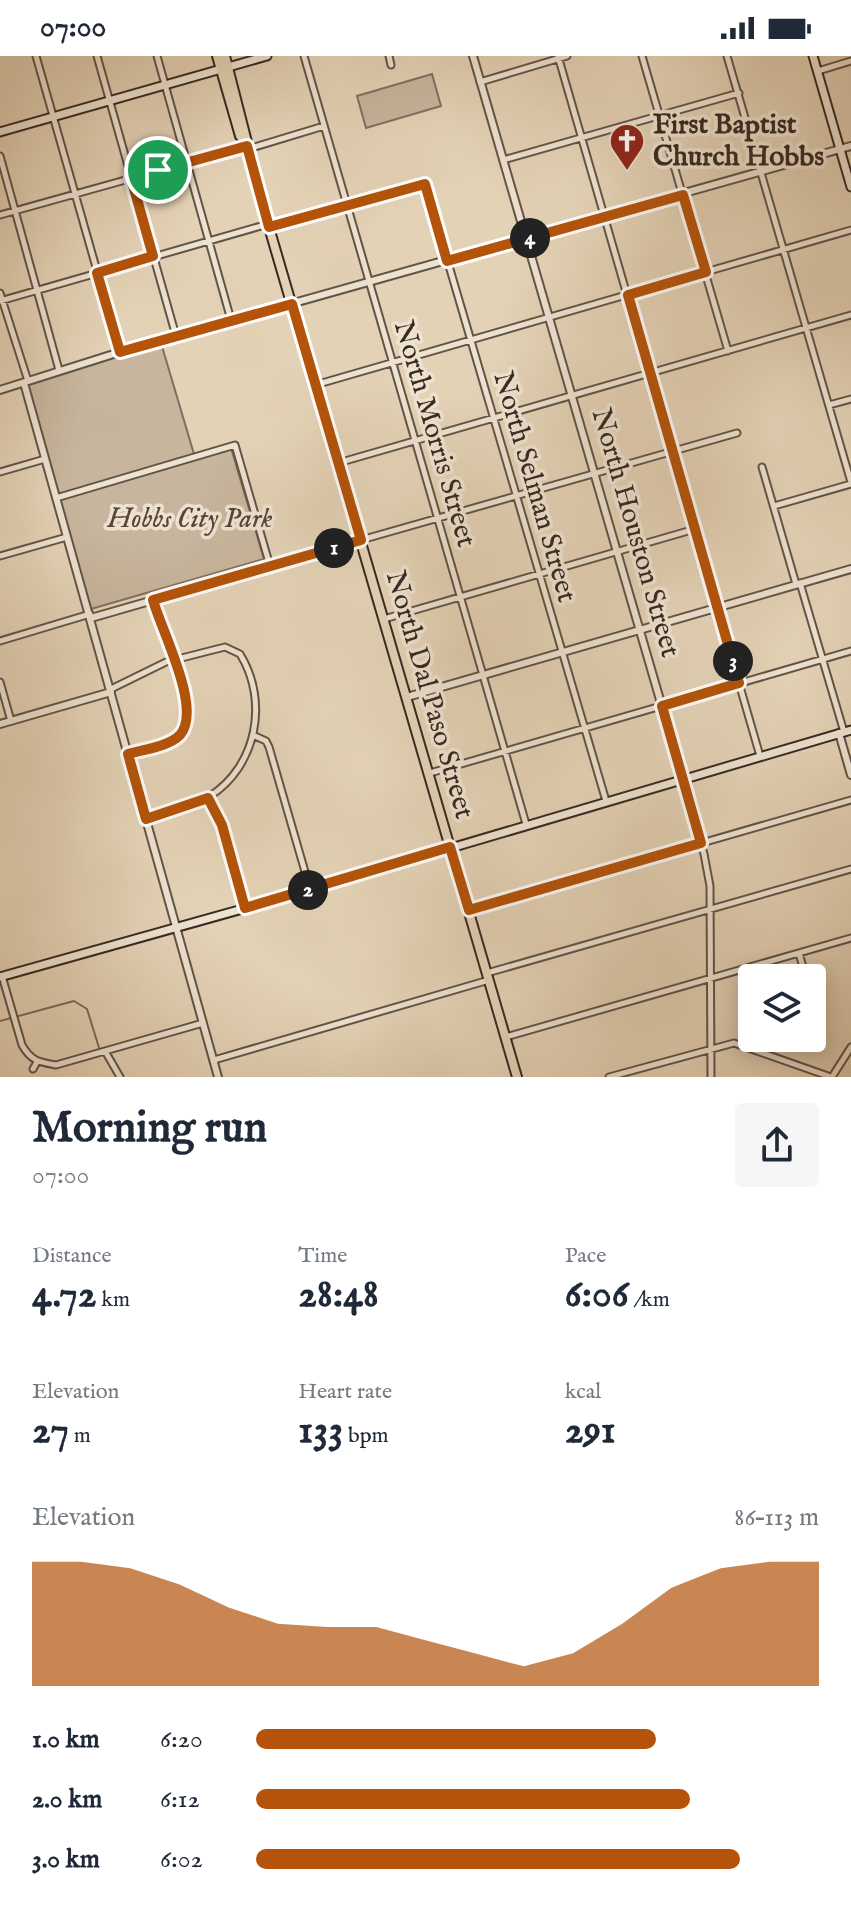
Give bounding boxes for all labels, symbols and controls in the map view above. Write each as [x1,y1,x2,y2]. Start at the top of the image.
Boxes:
text: 07:00 [40,9,106,47]
place label: First Baptist Church Hobbs [653,108,824,175]
church icon: First Baptist Church Hobbs [608,122,646,172]
pin [124,136,192,204]
icon: arrive [136,148,180,192]
pin: 4 [510,218,550,258]
text: 4 [525,224,535,252]
street label: North Morris Street [385,317,483,552]
street label: North Selman Street [484,368,584,607]
street label: North Houston Street [583,404,687,662]
park label: Hobbs City Park [106,502,273,537]
pin: 1 [314,528,354,568]
text: 1 [330,534,338,562]
street label: North Dal Paso Street [377,567,481,823]
pin: 3 [713,641,753,681]
text: 3 [729,647,737,675]
pin: 2 [288,870,328,910]
text: 2 [303,876,313,904]
map controls [738,964,826,1052]
button: layers [738,964,826,1052]
text: Morning run [32,1101,267,1157]
button: share [735,1103,819,1187]
text: 07:00 [32,1159,89,1192]
text: Distance [32,1242,112,1270]
text: Time [298,1242,347,1270]
text: Pace [565,1242,606,1270]
text: 4.72 [32,1270,96,1321]
text: 28:48 [298,1270,379,1321]
text: 6:06 [565,1270,629,1321]
text: km [96,1286,130,1314]
text: /km [629,1286,670,1314]
text: Elevation [32,1378,119,1406]
text: Heart rate [298,1378,392,1406]
text: kcal [565,1378,601,1406]
text: 27 [32,1406,69,1457]
text: 133 [298,1406,343,1457]
text: 291 [565,1406,616,1457]
text: m [69,1422,91,1450]
text: bpm [343,1422,389,1450]
text: Elevation [32,1501,135,1534]
text: 86–113 m [734,1501,819,1534]
text: 1.0 km [32,1723,100,1756]
text: 6:20 [160,1723,203,1756]
text: 2.0 km [32,1783,102,1816]
text: 6:12 [160,1783,200,1816]
text: 3.0 km [32,1843,100,1876]
text: 6:02 [160,1843,203,1876]

